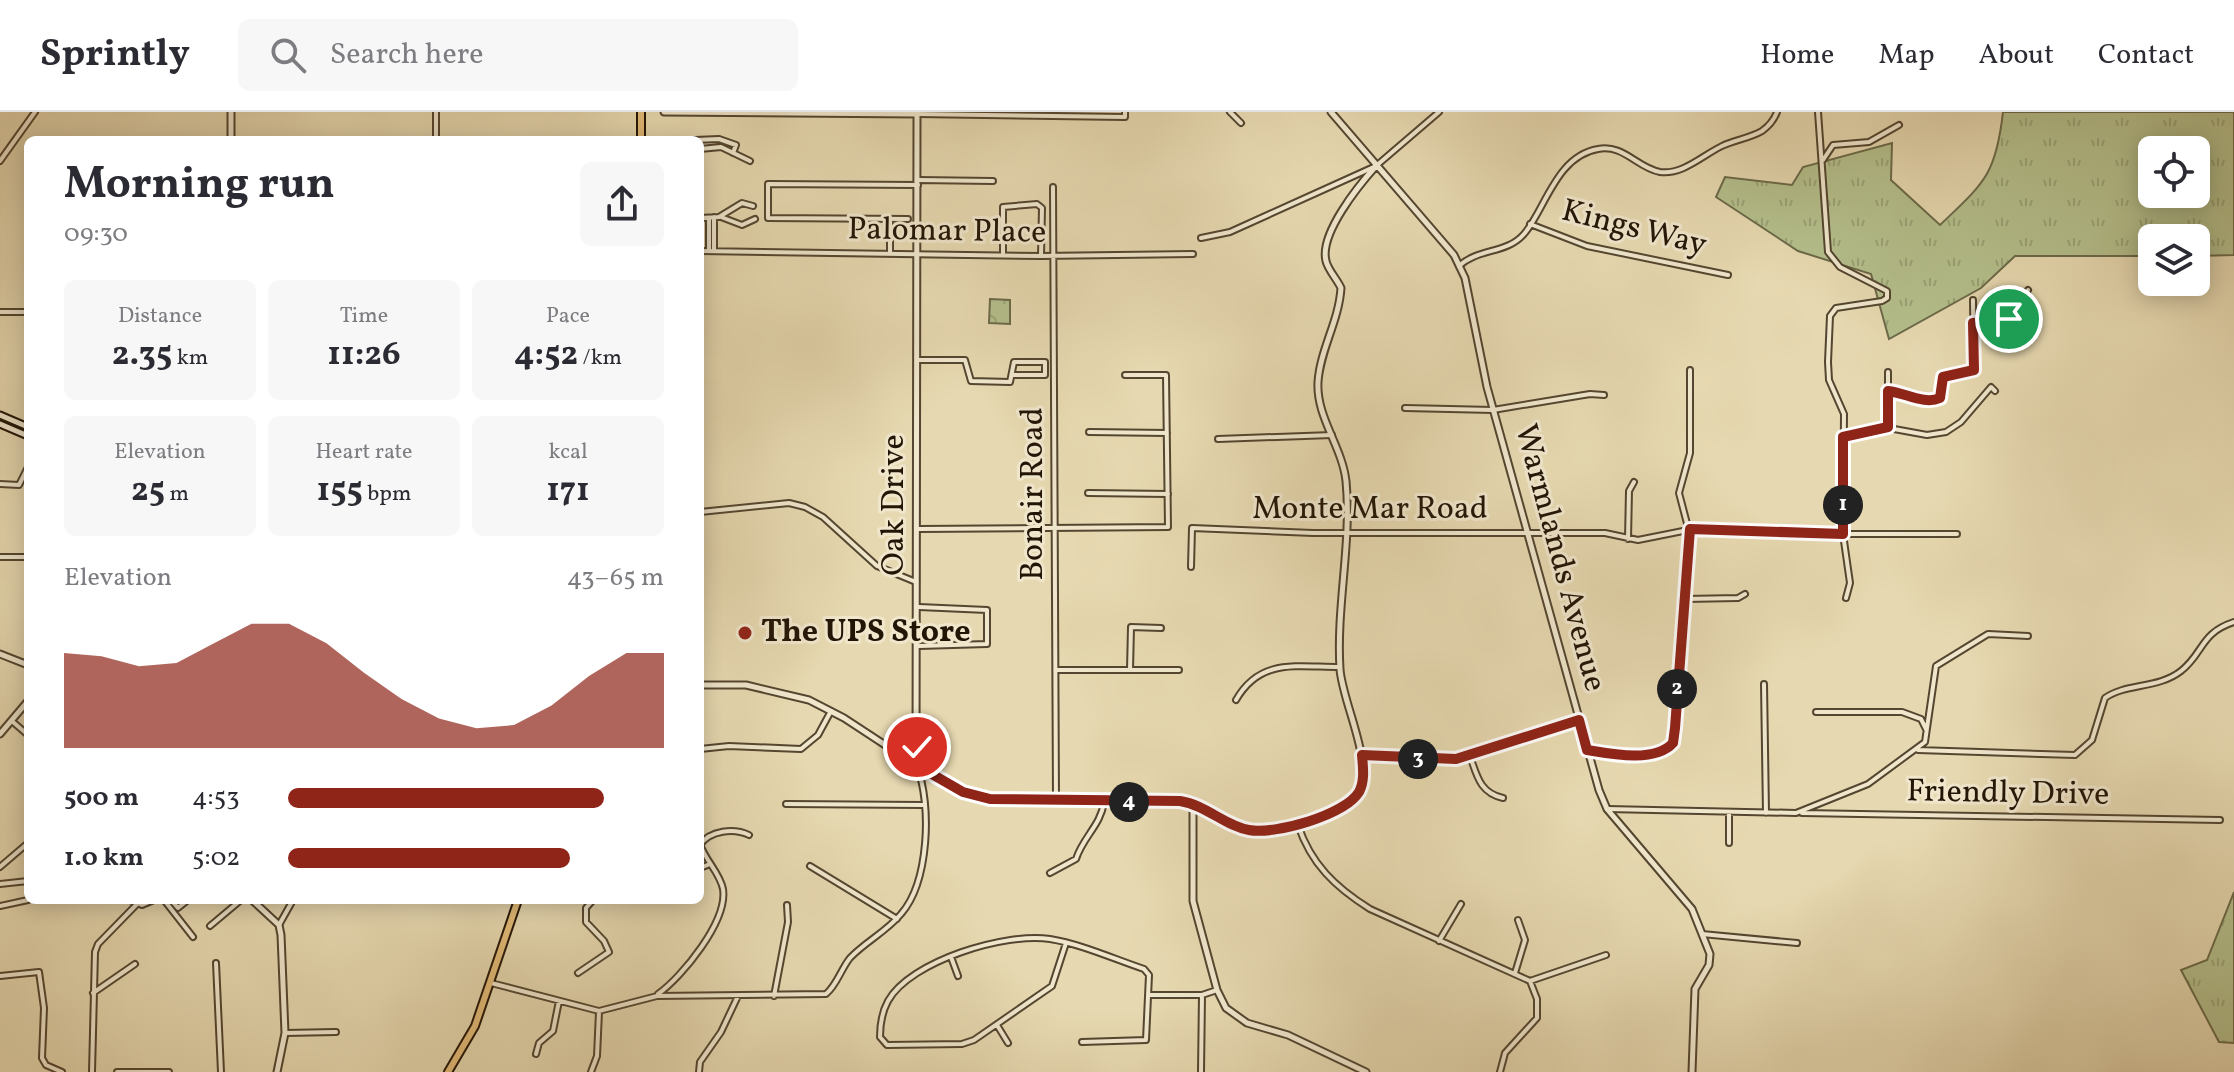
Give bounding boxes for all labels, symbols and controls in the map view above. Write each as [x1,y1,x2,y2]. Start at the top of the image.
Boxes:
search box [238,19,798,91]
text: Sprintly [40,29,190,82]
icon: search [266,33,310,77]
text: Search here [330,34,483,76]
text: Home [1760,36,1834,75]
text: Map [1878,36,1934,75]
text: About [1978,36,2054,75]
text: Contact [2098,36,2194,75]
map controls [2138,136,2210,296]
button: locate [2138,136,2210,208]
text: Morning run [64,155,335,216]
button: share [580,162,664,246]
street label: Kings Way [1557,190,1711,268]
street label: Palomar Place [847,208,1047,256]
text: 09:30 [64,216,128,252]
button: layers [2138,224,2210,296]
pin [1975,285,2043,353]
icon: arrive [1987,297,2031,341]
text: Distance [118,301,202,332]
text: Time [340,301,388,332]
text: Pace [546,301,590,332]
text: 2.35 [112,332,172,379]
text: 11:26 [327,332,401,379]
text: 4:52 [514,332,578,379]
text: km [172,343,208,374]
text: /km [578,343,622,374]
street label: Bonair Road [1012,407,1056,581]
street label: Warmlands Avenue [1502,420,1616,696]
street label: Oak Drive [873,434,917,576]
text: Elevation [114,437,206,468]
text: Heart rate [315,437,413,468]
text: kcal [548,437,588,468]
text: 25 [131,468,165,515]
text: 155 [317,468,363,515]
text: 171 [546,468,590,515]
text: m [165,479,189,510]
text: bpm [363,479,411,510]
pin: 1 [1823,485,1863,525]
street label: Monte Mar Road [1252,488,1488,532]
text: 1 [1839,489,1847,520]
text: Elevation [64,560,172,596]
text: 43–65 m [567,560,664,596]
place label: The UPS Store [761,611,971,655]
marker: The UPS Store [736,624,754,642]
pin: 2 [1657,669,1697,709]
text: 2 [1671,673,1683,704]
pin [883,713,951,781]
icon: check [895,725,939,769]
pin: 3 [1398,739,1438,779]
text: 3 [1412,743,1424,774]
street label: Friendly Drive [1906,770,2110,818]
text: 500 m [64,780,139,816]
text: 4:53 [192,780,240,816]
pin: 4 [1109,782,1149,822]
text: 4 [1122,786,1136,817]
text: 1.0 km [64,840,144,876]
text: 5:02 [192,840,240,876]

